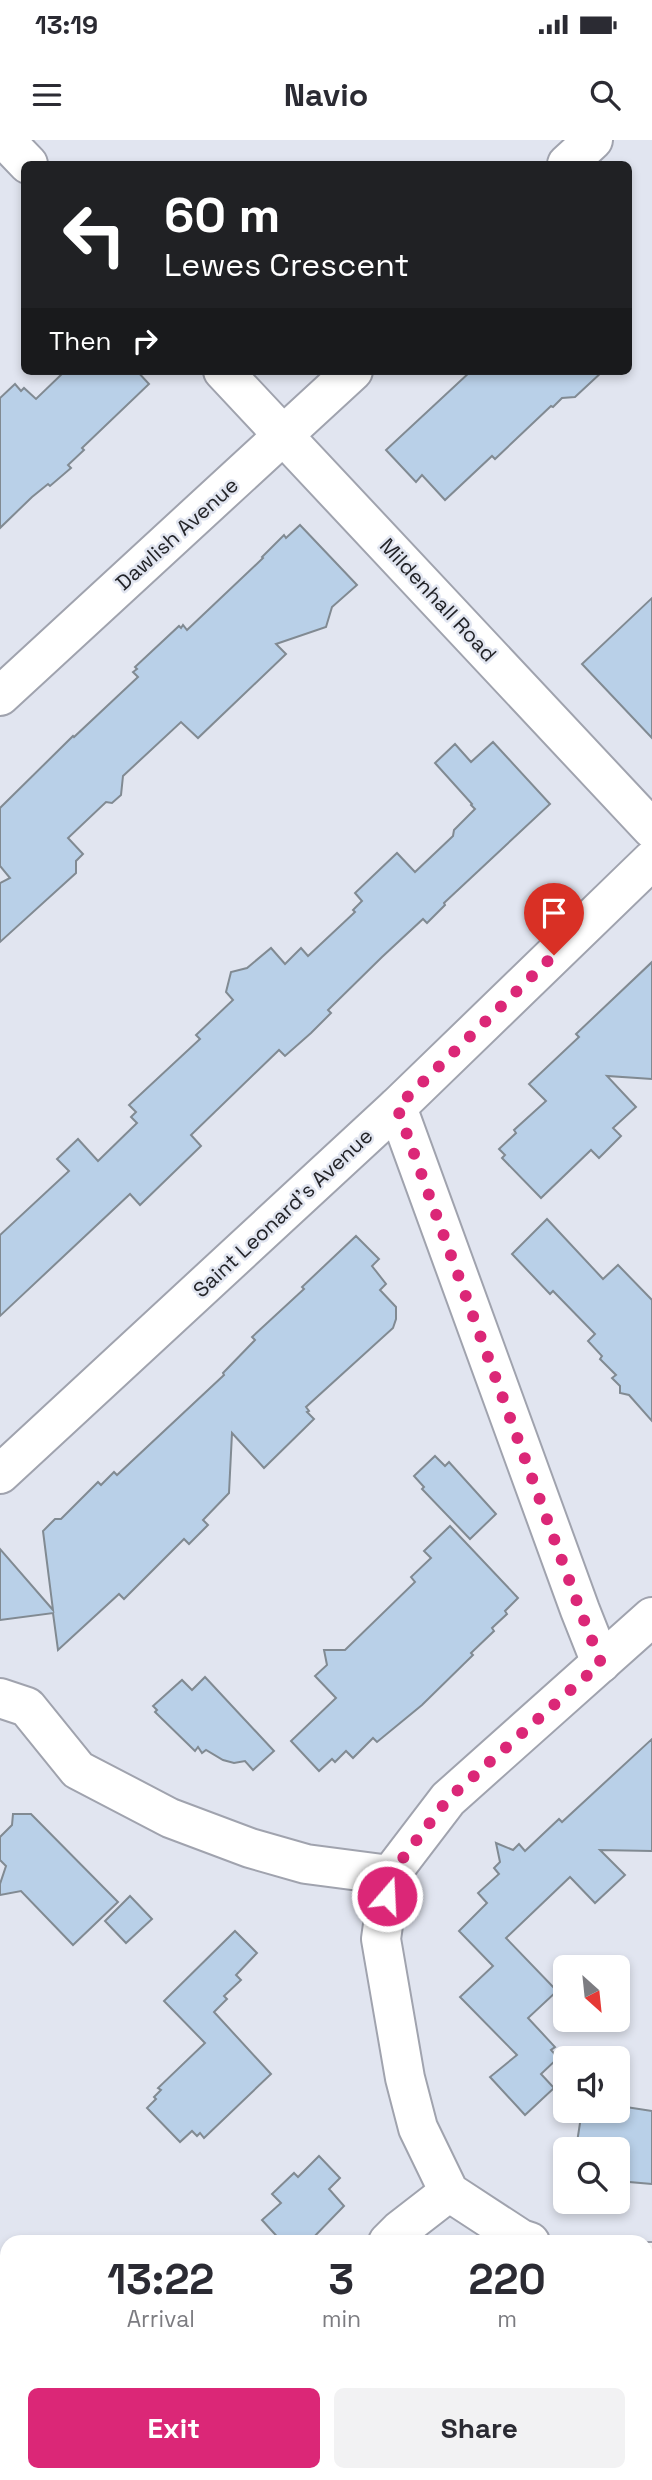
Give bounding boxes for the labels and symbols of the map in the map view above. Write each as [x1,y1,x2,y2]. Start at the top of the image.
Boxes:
street label: Dawlish Avenue [110,471,244,596]
street label: Mildenhall Road [374,532,503,667]
pin [524,883,584,955]
street label: Saint Leonard's Avenue [187,1122,378,1303]
position arrow [350,1859,424,1933]
north arrow [553,1955,630,2032]

